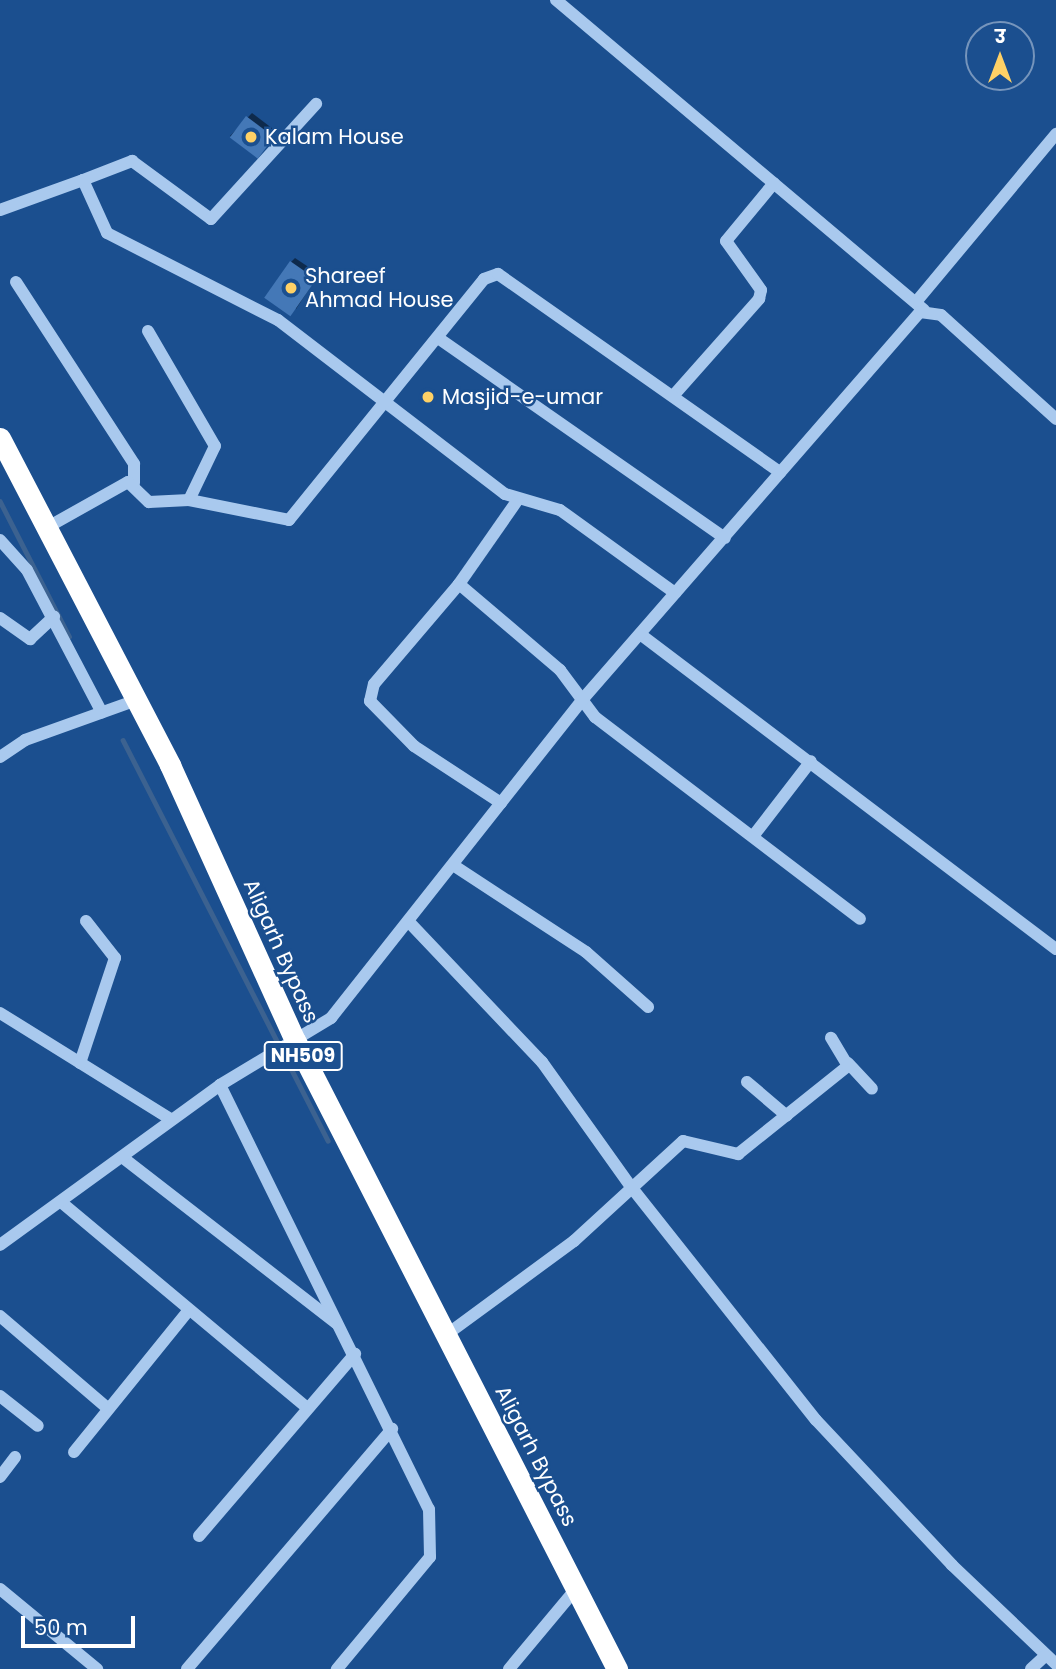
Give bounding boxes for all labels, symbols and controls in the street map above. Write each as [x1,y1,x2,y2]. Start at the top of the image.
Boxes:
north arrow [965,21,1035,91]
text: उ [995,23,1005,50]
place label: Kalam House [265,124,404,150]
marker: Kalam House [243,129,259,145]
place label: Shareef Ahmad House [305,263,454,313]
marker: Shareef Ahmad House [283,280,299,296]
place label: Masjid-e-umar [442,384,603,410]
marker: Masjid-e-umar [420,389,436,405]
street label: Aligarh Bypass [238,875,324,1027]
road number: NH509 [263,1040,343,1072]
street label: Aligarh Bypass [490,1381,582,1531]
scale bar [24,1602,138,1646]
text: 50 m [34,1613,88,1642]

